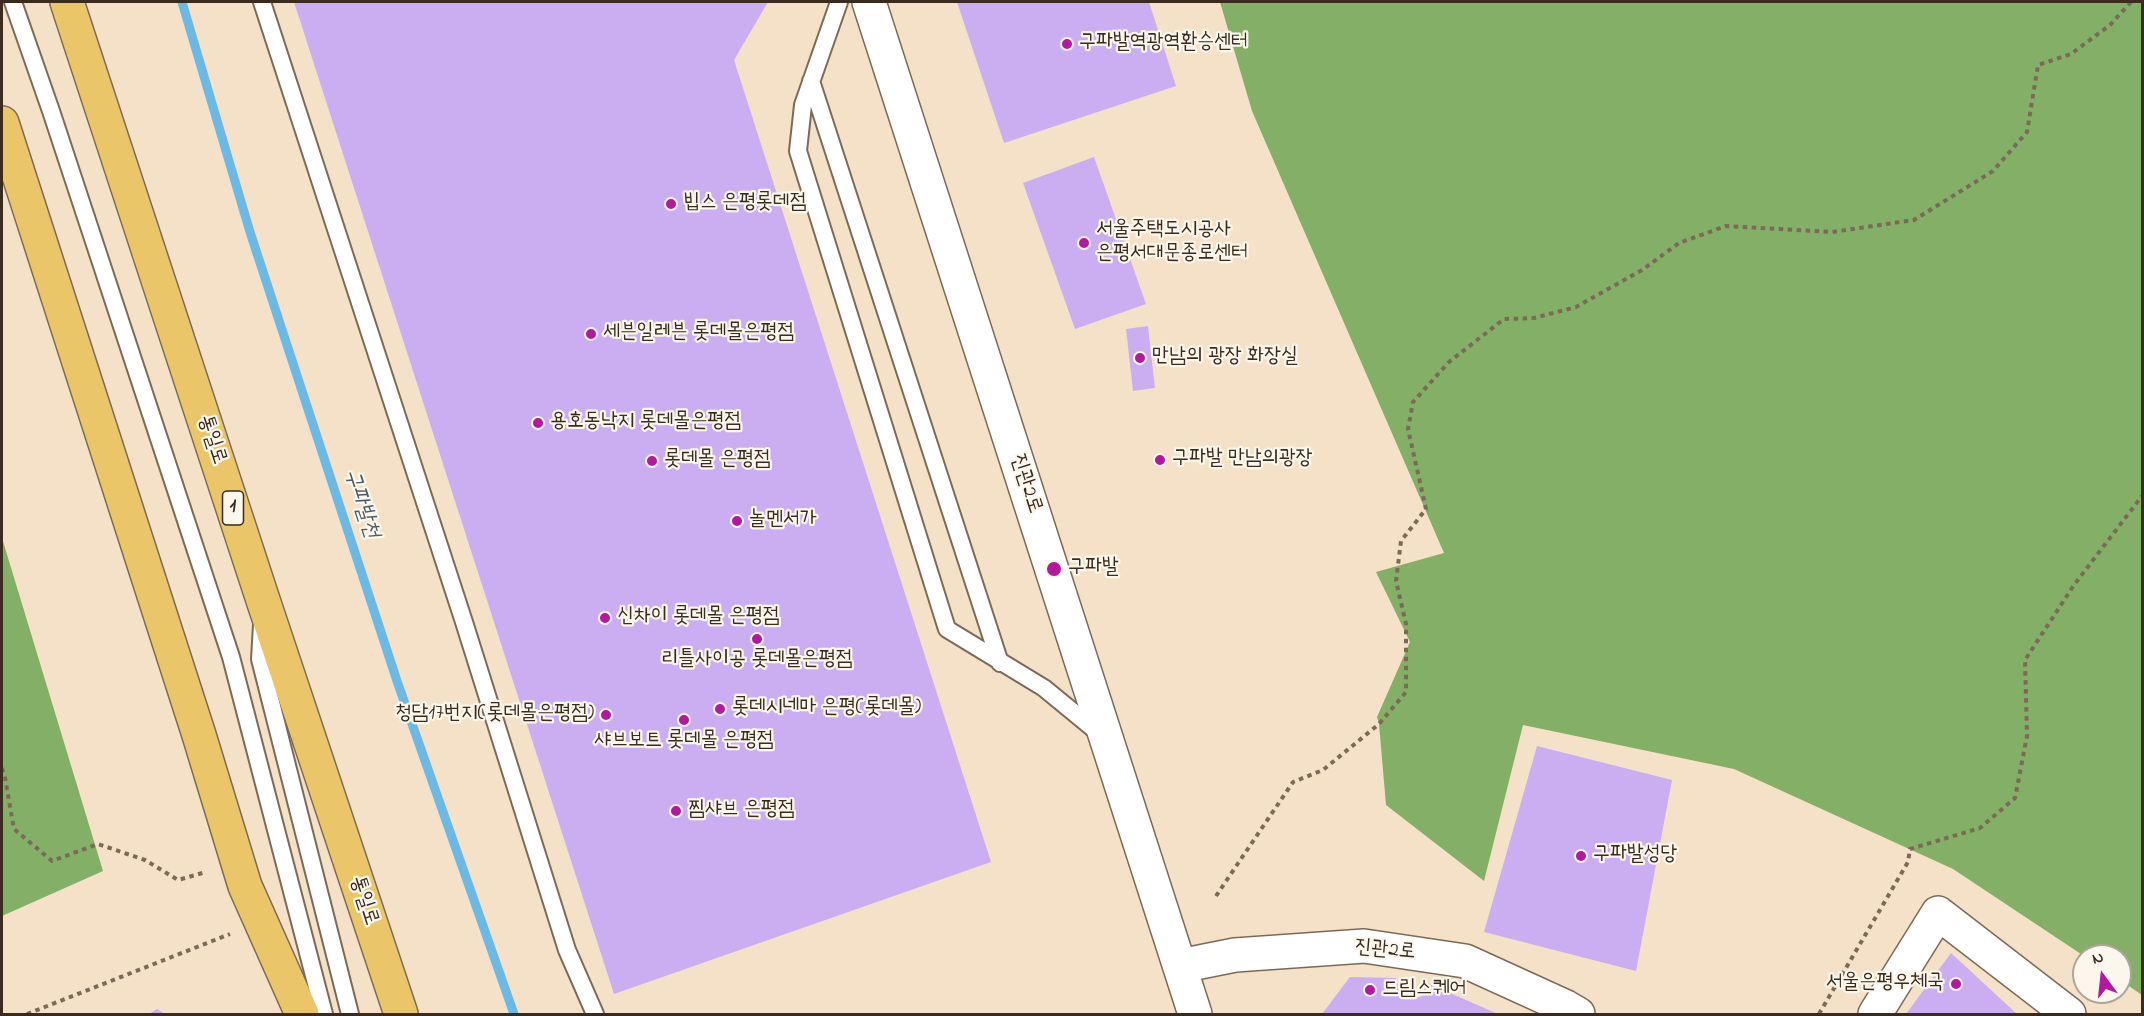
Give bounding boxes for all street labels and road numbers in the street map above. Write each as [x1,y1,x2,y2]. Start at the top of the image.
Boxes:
street label: 통일로 [191,412,231,468]
street label: 진관2로 [1004,451,1046,517]
road number: 1 [222,491,244,525]
street label: 통일로 [343,873,383,929]
street label: 진관2로 [1353,936,1417,966]

